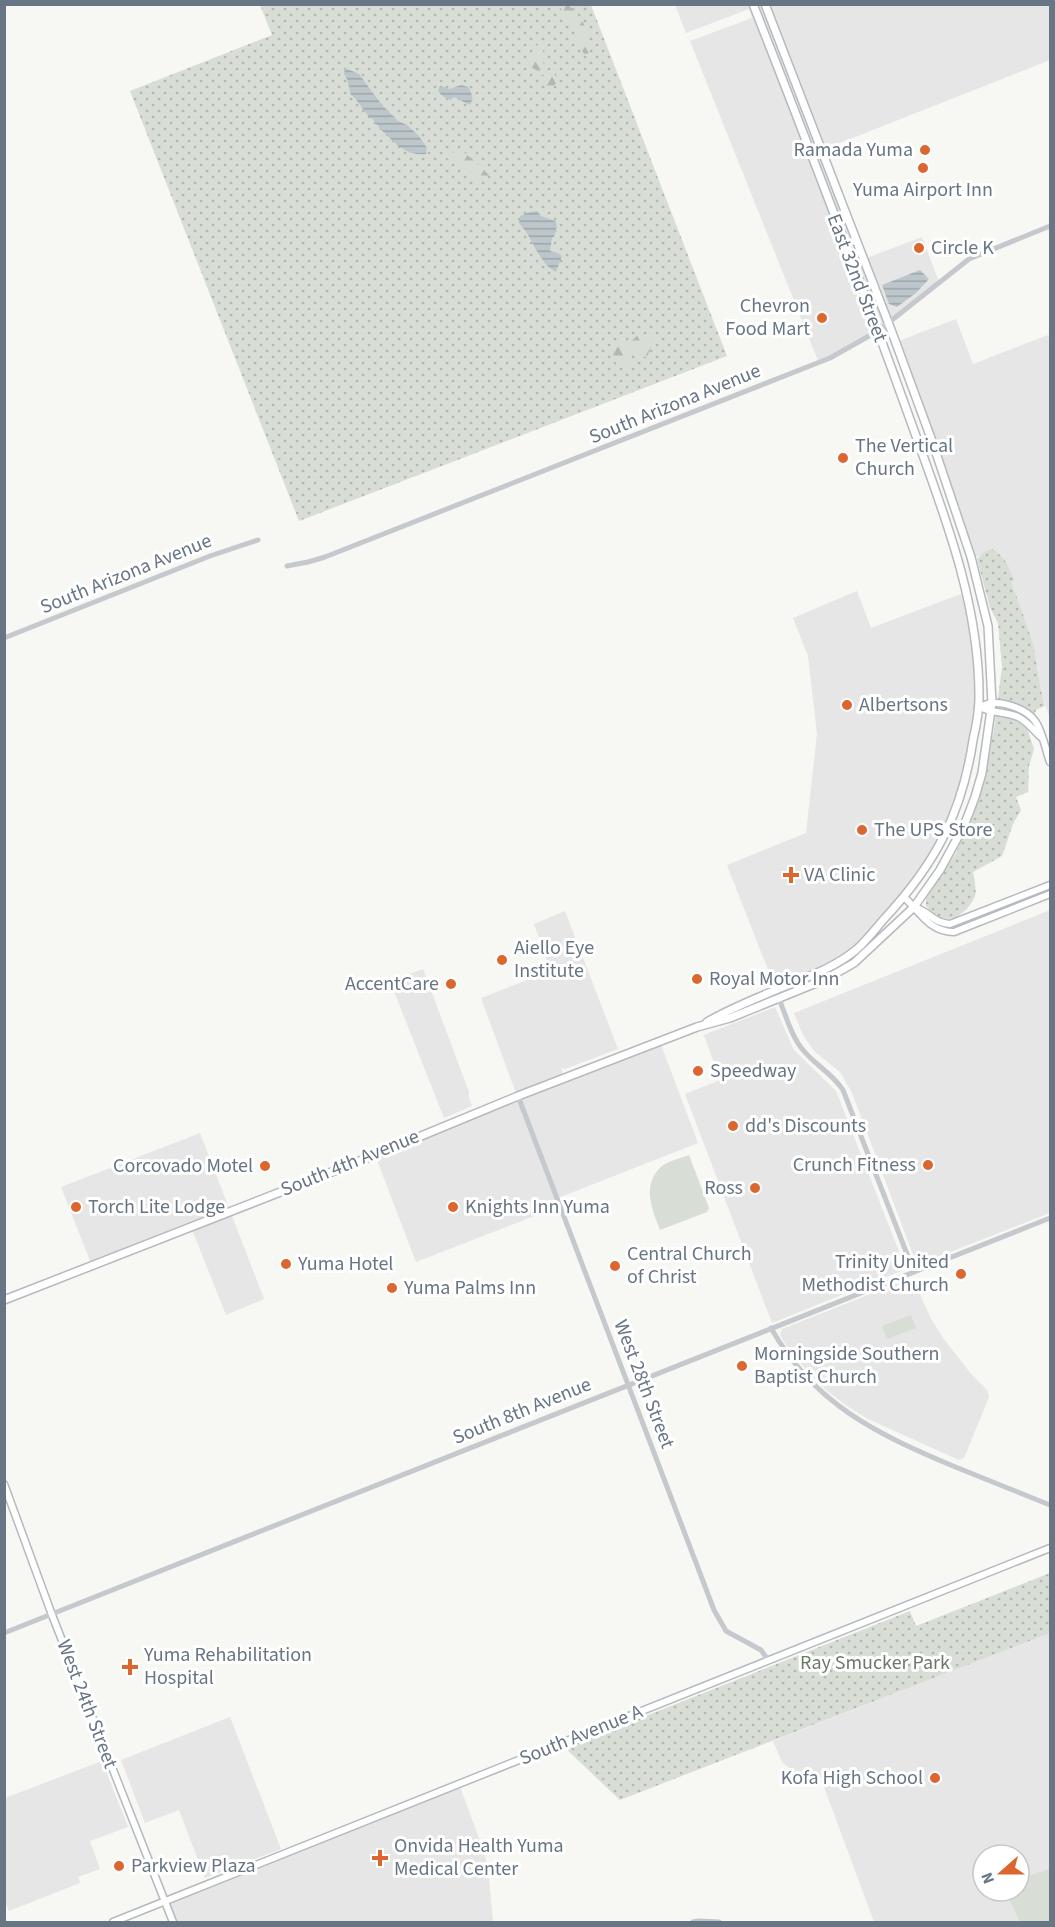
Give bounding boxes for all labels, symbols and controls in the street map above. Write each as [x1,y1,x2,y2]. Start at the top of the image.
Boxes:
place label: Ramada Yuma [793,136,913,164]
marker: Ramada Yuma [918,143,932,157]
marker: Yuma Airport Inn [916,161,930,175]
place label: Yuma Airport Inn [852,176,993,204]
street label: East 32nd Street [820,210,894,346]
place label: Circle K [931,234,994,262]
marker: Circle K [912,241,926,255]
place label: Chevron Food Mart [725,292,810,343]
marker: Chevron Food Mart [815,311,829,325]
street label: South Arizona Avenue [585,357,765,451]
place label: The Vertical Church [855,432,953,483]
marker: The Vertical Church [836,451,850,465]
street label: South Arizona Avenue [36,527,216,621]
place label: Albertsons [859,691,948,719]
marker: Albertsons [840,698,854,712]
place label: The UPS Store [874,816,992,844]
marker: The UPS Store [855,823,869,837]
place label: VA Clinic [804,861,875,889]
marker: VA Clinic [782,866,800,884]
place label: Aiello Eye Institute [514,934,594,985]
marker: Aiello Eye Institute [495,953,509,967]
place label: Royal Motor Inn [709,965,840,993]
place label: AccentCare [345,970,439,998]
marker: Royal Motor Inn [690,972,704,986]
marker: AccentCare [444,977,458,991]
place label: Speedway [710,1057,797,1085]
marker: Speedway [691,1064,705,1078]
place label: dd's Discounts [745,1112,866,1140]
marker: dd's Discounts [726,1119,740,1133]
street label: South 4th Avenue [276,1122,424,1204]
place label: Crunch Fitness [793,1151,916,1179]
place label: Corcovado Motel [113,1152,253,1180]
marker: Crunch Fitness [921,1158,935,1172]
marker: Corcovado Motel [258,1159,272,1173]
place label: Ross [704,1174,743,1202]
marker: Ross [748,1181,762,1195]
place label: Torch Lite Lodge [88,1193,225,1221]
place label: Knights Inn Yuma [465,1193,610,1221]
marker: Torch Lite Lodge [69,1200,83,1214]
marker: Knights Inn Yuma [446,1200,460,1214]
place label: Central Church of Christ [627,1240,752,1291]
place label: Trinity United Methodist Church [802,1248,949,1299]
place label: Yuma Hotel [297,1250,393,1278]
marker: Yuma Hotel [279,1257,293,1271]
marker: Central Church of Christ [608,1259,622,1273]
marker: Trinity United Methodist Church [954,1267,968,1281]
place label: Yuma Palms Inn [403,1274,536,1302]
marker: Yuma Palms Inn [385,1281,399,1295]
street label: West 28th Street [607,1315,682,1453]
place label: Morningside Southern Baptist Church [754,1340,939,1391]
marker: Morningside Southern Baptist Church [735,1359,749,1373]
street label: South 8th Avenue [448,1370,596,1452]
street label: West 24th Street [50,1635,125,1773]
place label: Yuma Rehabilitation Hospital [143,1641,312,1692]
park label: Ray Smucker Park [800,1649,950,1677]
marker: Yuma Rehabilitation Hospital [121,1658,139,1676]
street label: South Avenue A [515,1698,647,1772]
place label: Kofa High School [781,1764,923,1792]
marker: Kofa High School [928,1771,942,1785]
place label: Onvida Health Yuma Medical Center [394,1832,564,1883]
north arrow [971,1843,1031,1903]
marker: Onvida Health Yuma Medical Center [371,1849,389,1867]
place label: Parkview Plaza [131,1852,256,1880]
marker: Parkview Plaza [112,1859,126,1873]
text: N [976,1869,1000,1887]

